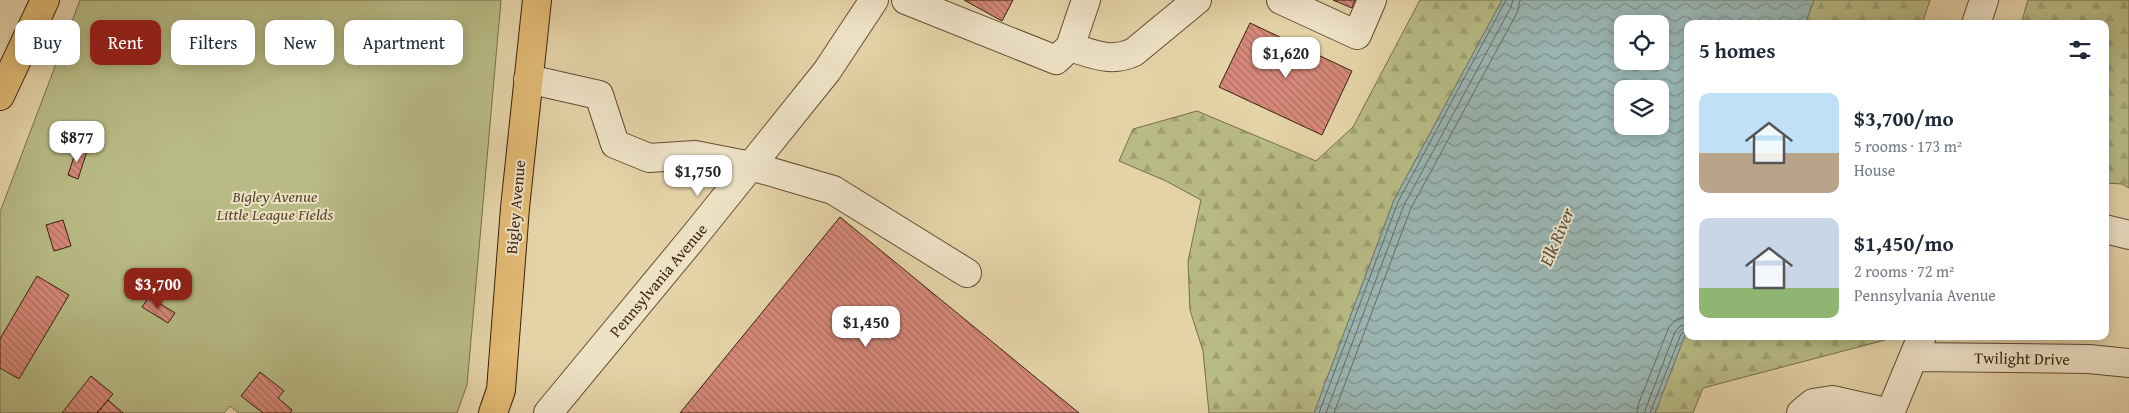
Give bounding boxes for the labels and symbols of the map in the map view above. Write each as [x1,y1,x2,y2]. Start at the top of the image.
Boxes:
pin: $1,620 [1245,36,1327,79]
pin: $877 [47,120,107,163]
pin: $1,750 [657,154,739,197]
street label: Bigley Avenue [499,159,531,255]
park label: Bigley Avenue Little League Fields [216,184,334,226]
water label: Elk River [1532,202,1581,271]
street label: Pennsylvania Avenue [603,218,713,342]
pin: $3,700 [117,268,199,310]
pin: $1,450 [825,306,907,348]
street label: Twilight Drive [1974,345,2070,371]

